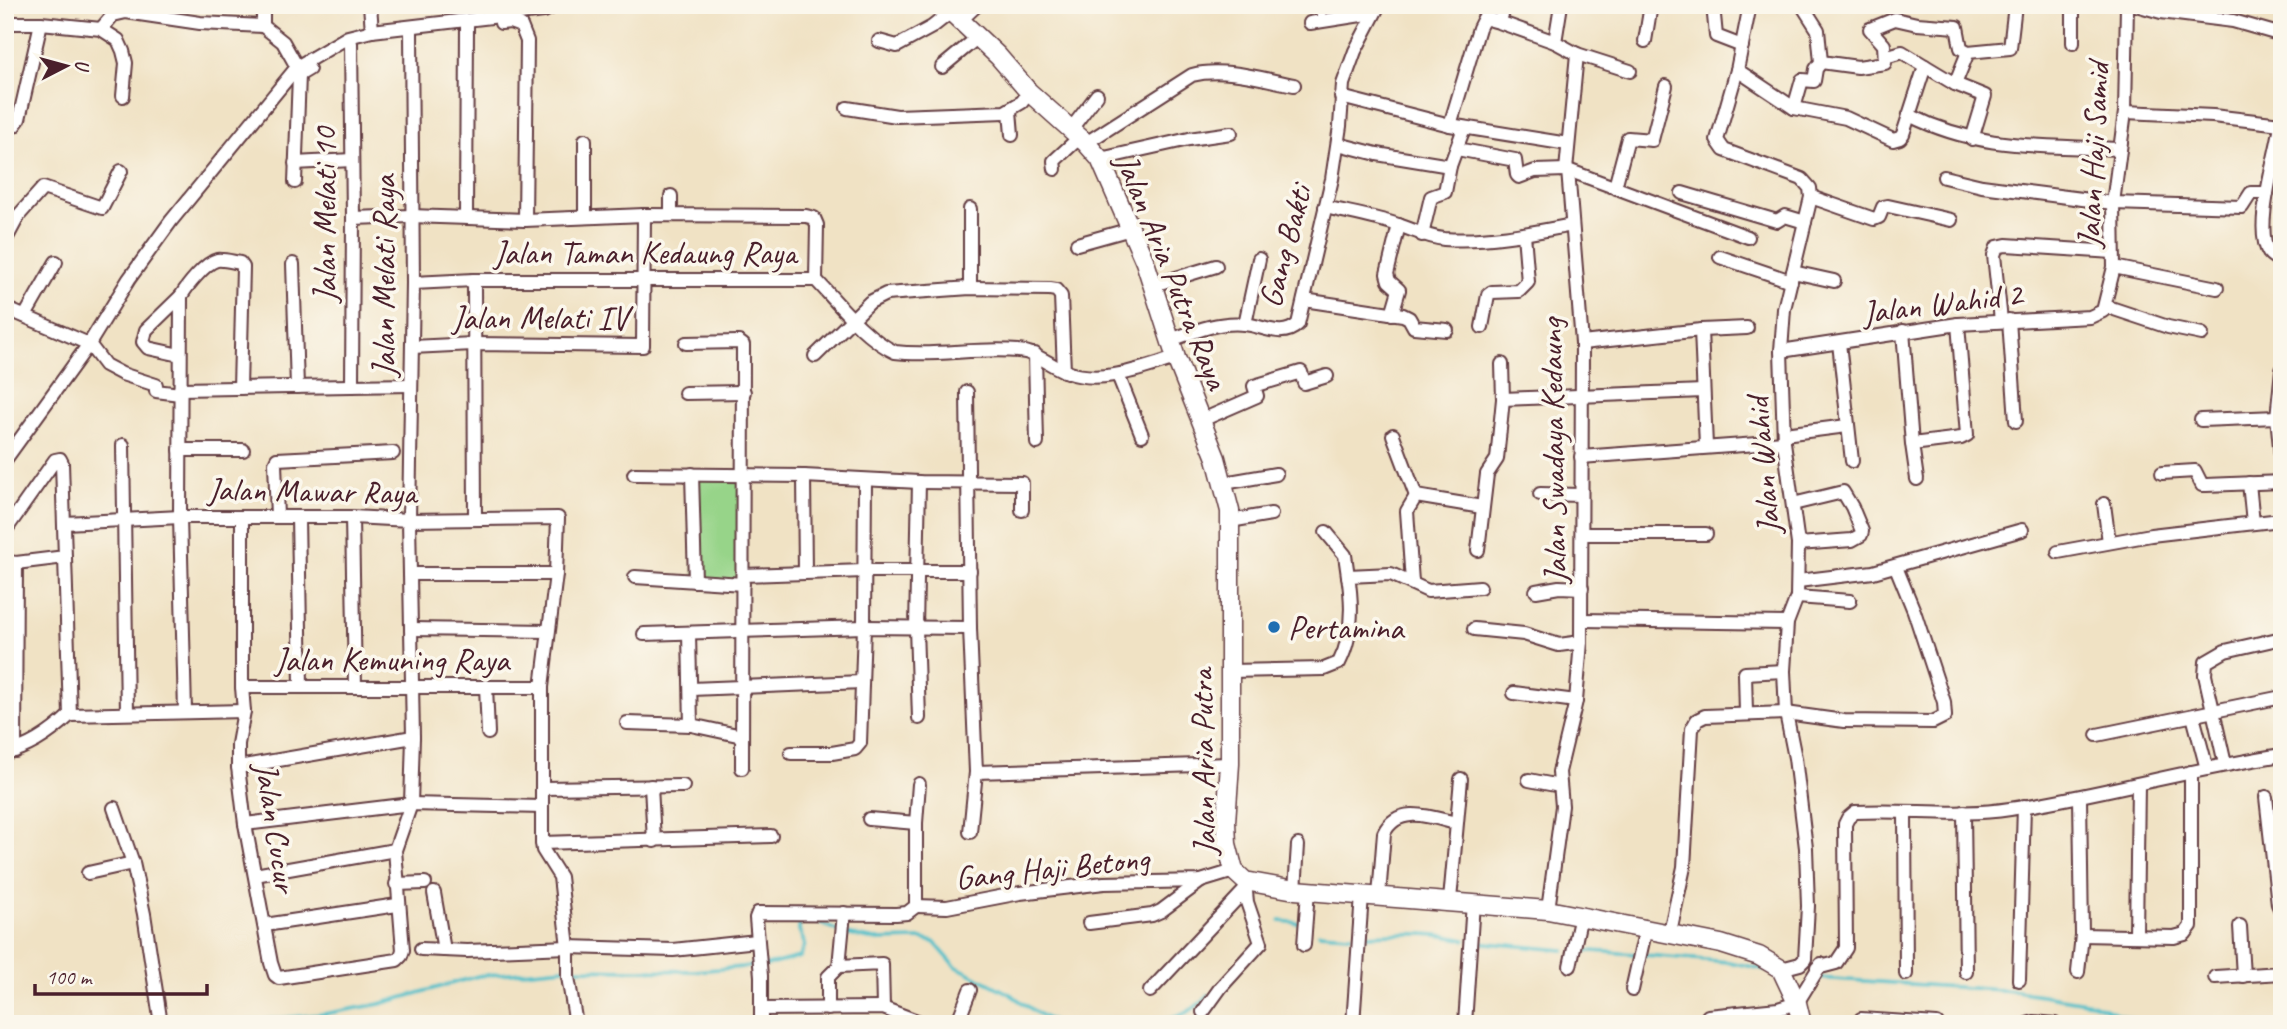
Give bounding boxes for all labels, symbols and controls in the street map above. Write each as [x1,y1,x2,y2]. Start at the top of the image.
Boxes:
north arrow [32,32,102,102]
street label: Jalan Haji Samid [2067,57,2119,251]
text: U [69,59,95,74]
street label: Jalan Melati 10 [304,125,346,305]
street label: Jalan Aria Putra Raya [1105,146,1239,397]
street label: Jalan Melati Raya [363,172,405,379]
street label: Gang Bakti [1249,177,1322,312]
street label: Jalan Taman Kedaung Raya [492,232,799,274]
street label: Jalan Wahid 2 [1858,272,2027,334]
street label: Jalan Melati IV [450,297,634,339]
street label: Jalan Swadaya Kedaung [1530,316,1576,586]
street label: Jalan Wahid [1736,391,1790,538]
street label: Jalan Mawar Raya [205,468,419,514]
place label: Pertamina [1288,607,1406,649]
marker: Pertamina [1266,619,1282,635]
street label: Jalan Kemuning Raya [273,639,512,681]
street label: Jalan Aria Putra [1180,666,1226,858]
street label: Jalan Cucur [245,758,307,898]
street label: Gang Haji Betong [953,837,1153,899]
scale bar [35,952,206,996]
text: 100 m [46,964,93,990]

